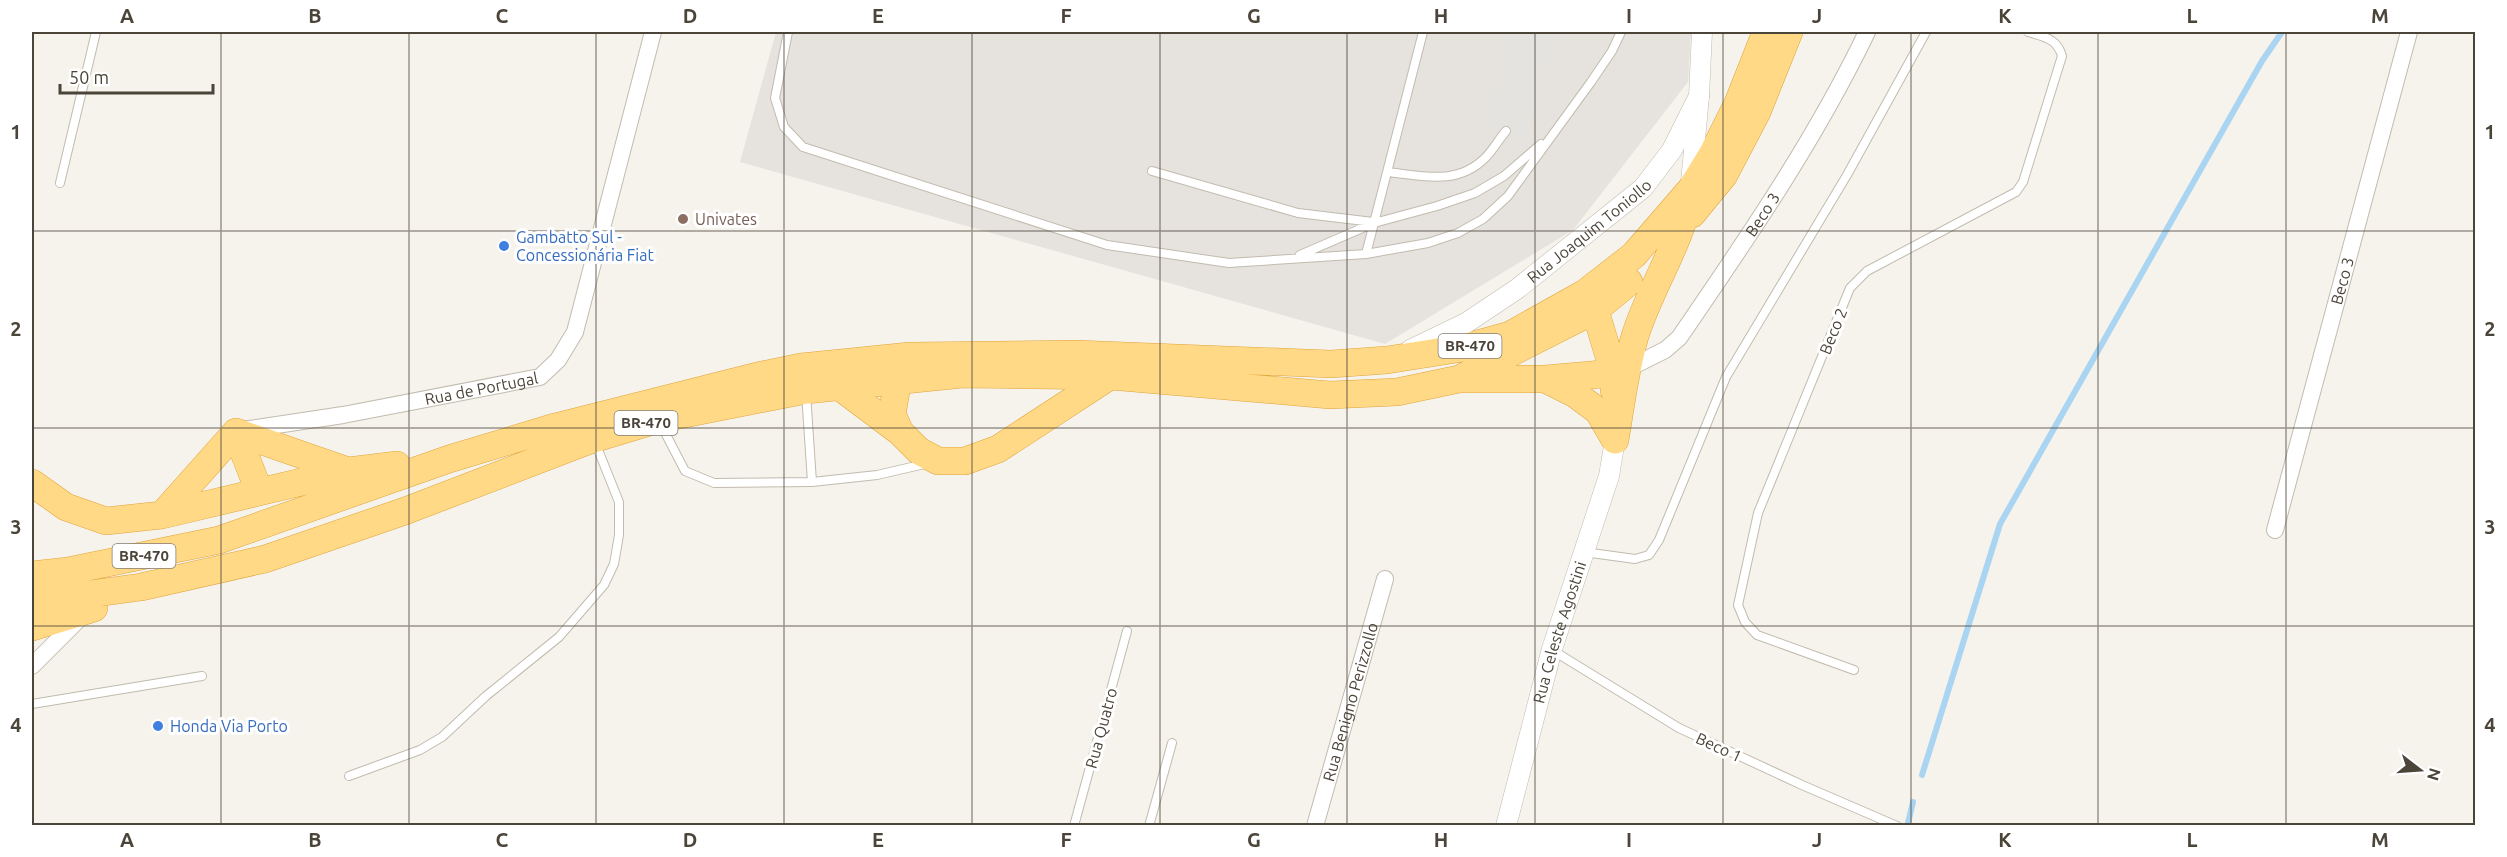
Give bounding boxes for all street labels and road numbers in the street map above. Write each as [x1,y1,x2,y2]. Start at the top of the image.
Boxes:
street label: Rua Joaquim Toniollo [1523,176,1655,286]
street label: Beco 3 [1742,189,1783,240]
street label: Beco 3 [2327,255,2357,307]
street label: Beco 2 [1816,305,1850,357]
road number: BR-470 [1438,334,1502,358]
street label: Rua de Portugal [423,369,539,408]
road number: BR-470 [614,411,678,435]
road number: BR-470 [112,544,176,568]
street label: Rua Celeste Agostini [1529,559,1589,705]
street label: Rua Benigno Perizzollo [1319,620,1381,783]
street label: Rua Quatro [1082,686,1120,770]
street label: Beco 1 [1693,729,1745,765]

